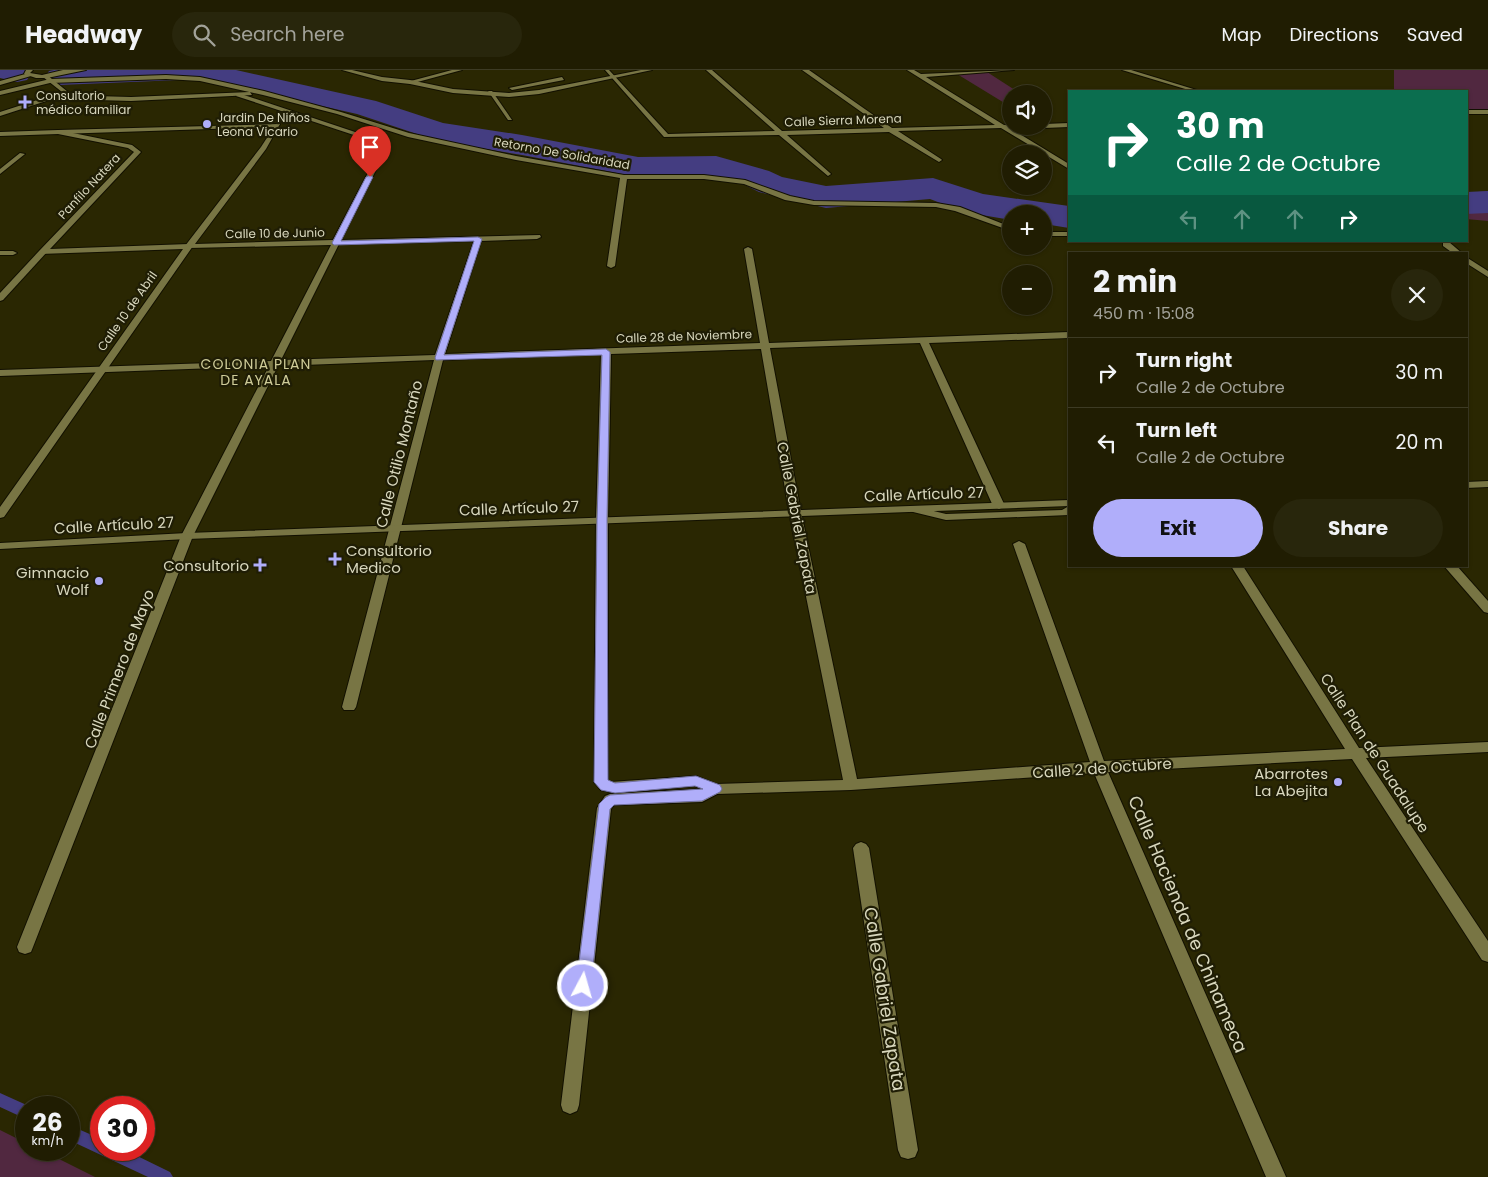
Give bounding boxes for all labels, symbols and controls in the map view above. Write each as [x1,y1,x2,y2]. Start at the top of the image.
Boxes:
search box [172,12,522,57]
text: Headway [25,18,142,51]
icon: search [190,21,218,49]
text: Search here [230,21,345,48]
text: Map [1222,22,1261,47]
text: Directions [1289,22,1379,47]
text: Saved [1407,22,1463,47]
map controls [1002,85,1052,315]
button: sound [1002,85,1052,135]
place label: Consultorio médico familiar [36,87,131,118]
marker: Consultorio médico familiar [18,95,32,109]
text: 30 m [1176,101,1264,150]
place label: Jardin De Niños Leona Vicario [217,109,310,140]
street label: Calle Sierra Morena [784,109,902,131]
icon: right [1093,110,1158,175]
marker: Jardin De Niños Leona Vicario [201,118,213,130]
pin [349,126,391,177]
icon: arrive [356,133,384,161]
street label: Retorno De Solidaridad [493,133,631,173]
button: layers [1002,145,1052,195]
text: Calle 2 de Octubre [1176,148,1381,179]
street label: Panfilo Natera [54,149,124,223]
button: + [1002,205,1052,255]
icon: left [1175,205,1203,233]
icon: ahead [1228,205,1256,233]
icon: ahead [1281,205,1309,233]
icon: right [1334,205,1362,233]
street label: Calle 10 de Junio [225,224,325,242]
text: 2 min [1093,260,1177,303]
button: − [1002,265,1052,315]
street label: Calle 10 de Abril [93,268,161,354]
button: close [1391,269,1443,321]
text: 450 m · 15:08 [1093,302,1195,325]
street label: Calle 28 de Noviembre [616,325,752,347]
text: Turn right [1136,347,1232,374]
district label: COLONIA PLAN DE AYALA [201,354,311,390]
icon: right [1093,359,1121,387]
text: 30 m [1395,359,1443,386]
text: Calle 2 de Octubre [1136,376,1285,399]
street label: Calle Otilio Montaño [371,378,427,530]
text: Turn left [1136,417,1217,444]
icon: left [1093,429,1121,457]
text: 20 m [1395,429,1443,456]
street label: Calle Gabriel Zapata [772,440,822,596]
text: Calle 2 de Octubre [1136,446,1285,469]
street label: Calle Artículo 27 [864,481,984,507]
street label: Calle Artículo 27 [459,495,579,521]
button: Exit [1093,499,1263,557]
button: Share [1273,499,1443,557]
street label: Calle Artículo 27 [53,511,175,539]
place label: Consultorio Medico [346,540,432,578]
marker: Consultorio Medico [328,552,342,566]
place label: Consultorio [163,555,249,576]
marker: Consultorio [253,558,267,572]
place label: Gimnacio Wolf [16,562,89,600]
marker: Gimnacio Wolf [93,575,105,587]
street label: Calle Primero de Mayo [79,586,159,752]
street label: Calle Plan de Guadalupe [1315,669,1435,837]
street label: Calle 2 de Octubre [1032,753,1172,783]
place label: Abarrotes La Abejita [1254,763,1328,801]
marker: Abarrotes La Abejita [1332,776,1344,788]
street label: Calle Hacienda de Chinameca [1122,792,1254,1056]
street label: Calle Gabriel Zapata [858,905,912,1093]
position arrow [556,959,608,1011]
speed limit sign: 30 [90,1096,155,1161]
text: 26 [32,1105,63,1140]
text: km/h [32,1132,63,1149]

